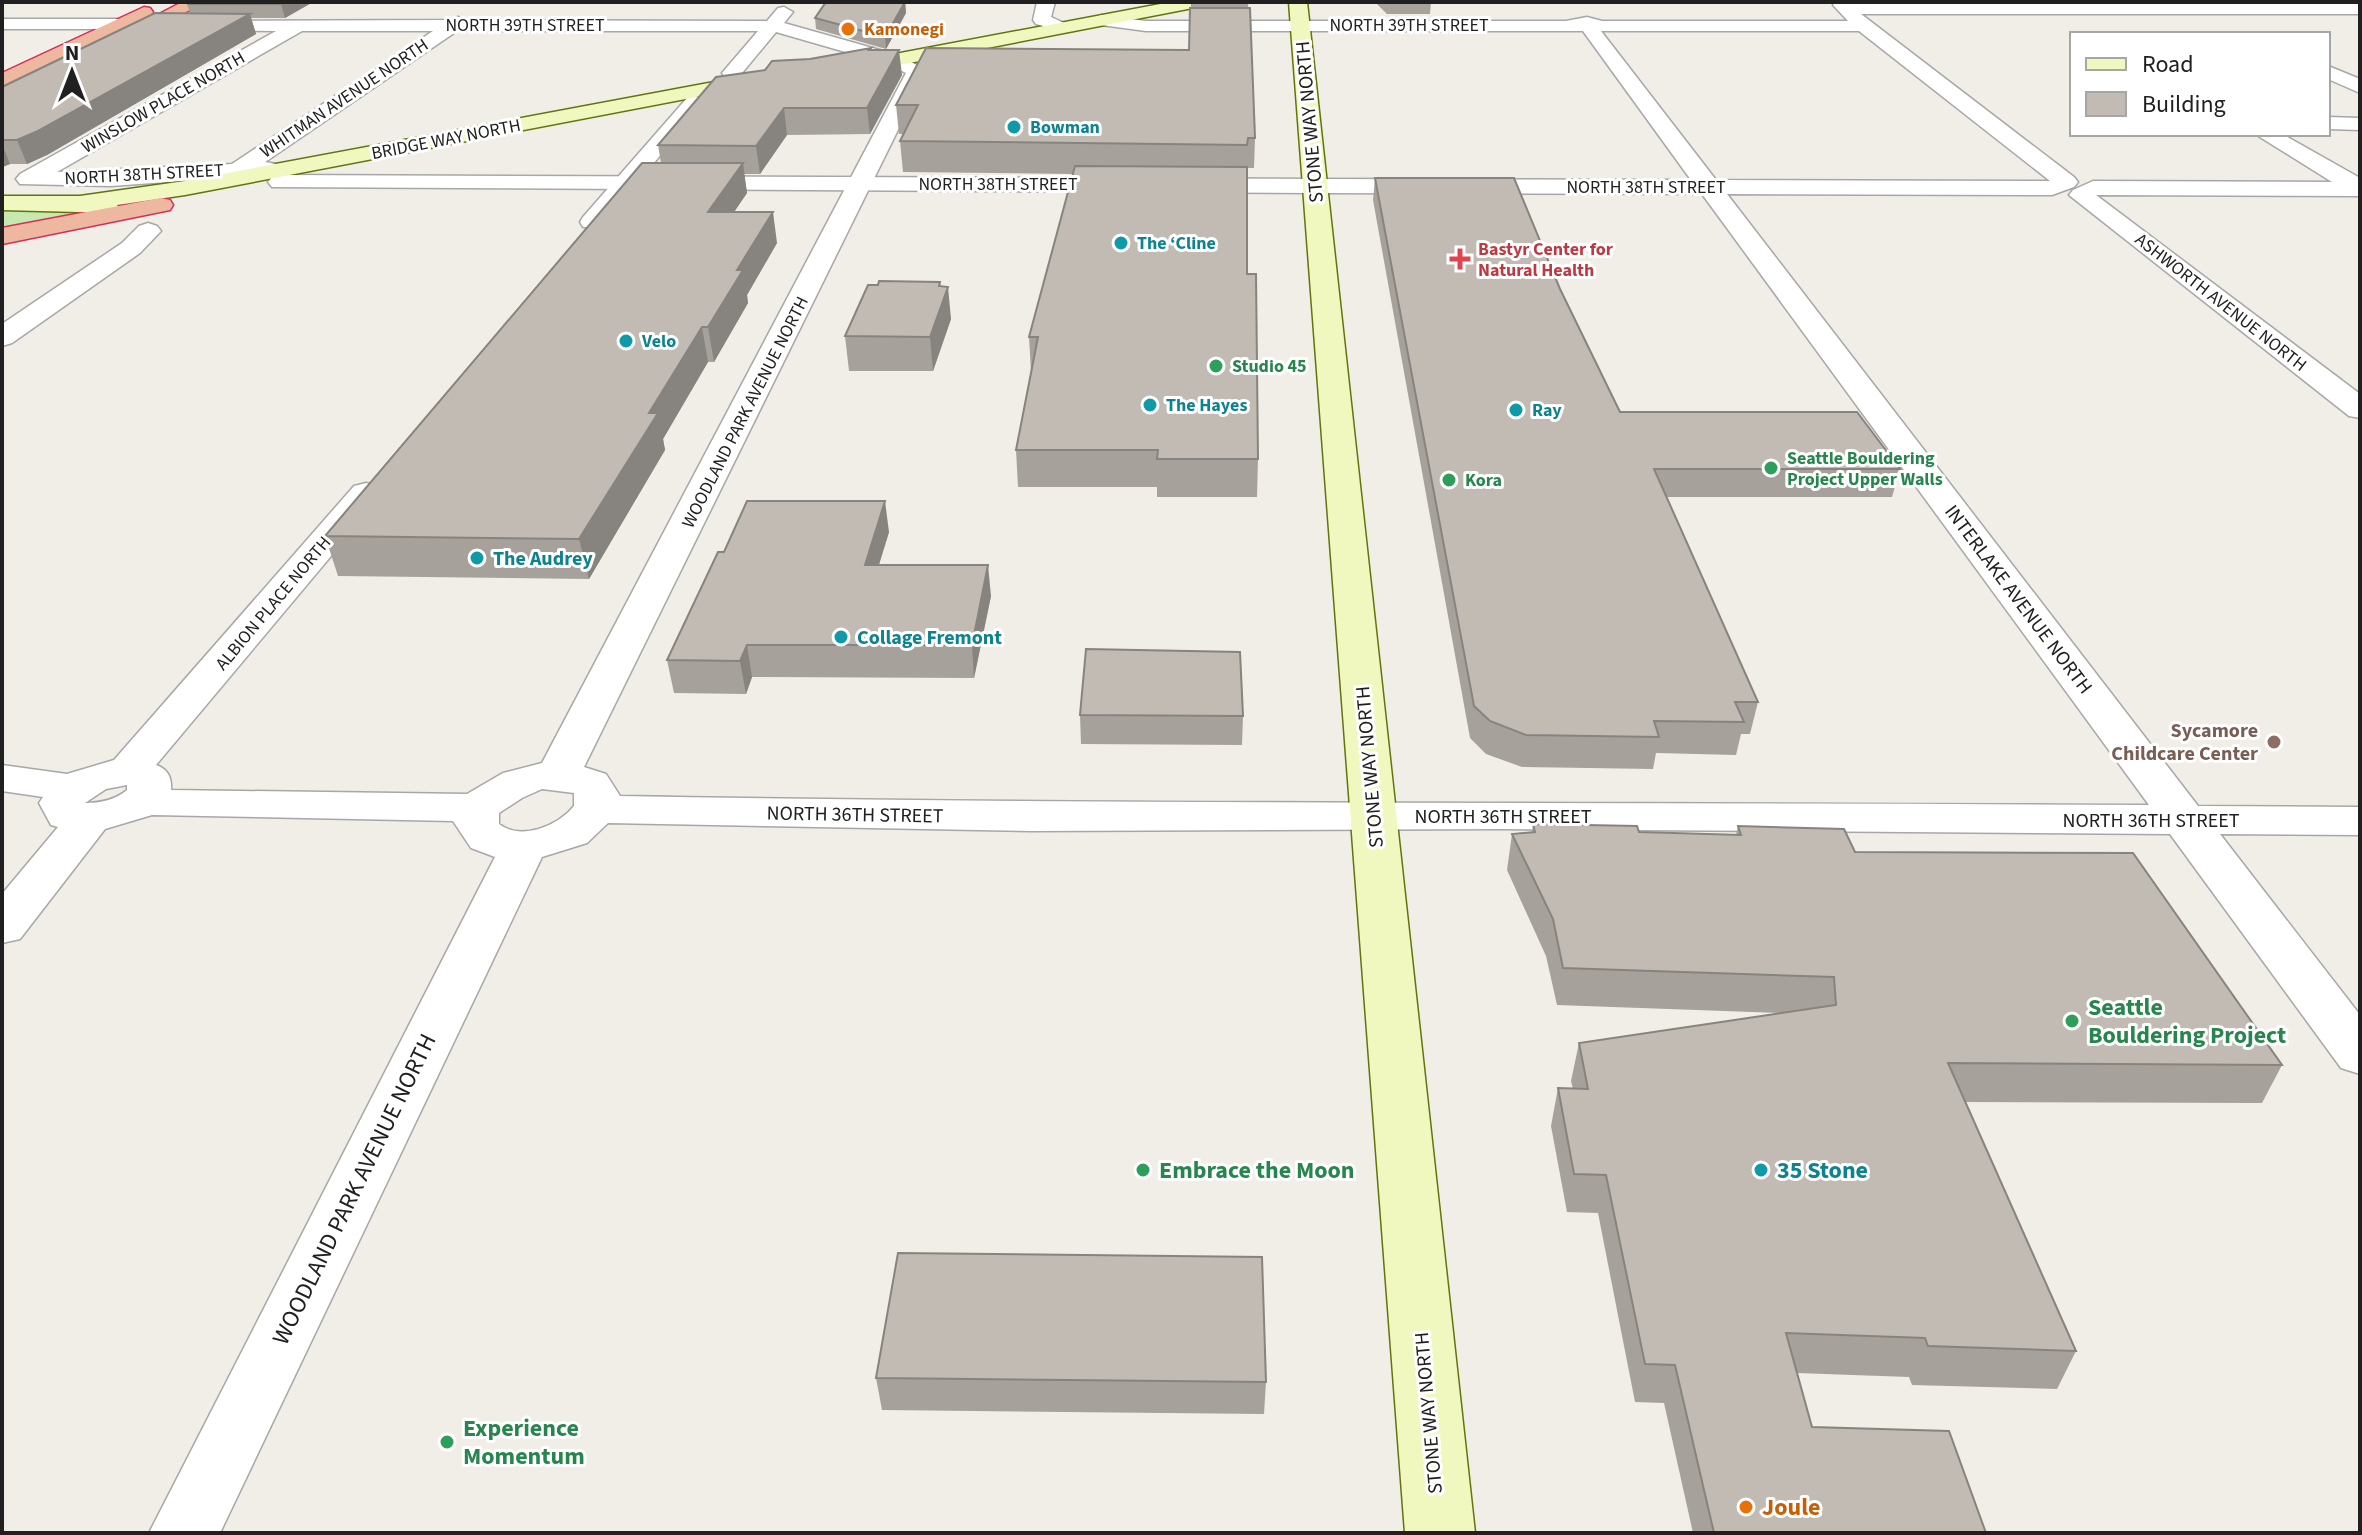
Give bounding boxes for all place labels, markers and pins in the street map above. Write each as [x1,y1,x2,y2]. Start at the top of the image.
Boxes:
place label: Kamonegi [864,17,944,42]
marker: Kamonegi [839,20,857,38]
place label: Bowman [1030,115,1100,140]
marker: Bowman [1005,118,1023,136]
place label: The ‘Cline [1137,231,1216,256]
marker: The ‘Cline [1112,234,1130,252]
place label: Bastyr Center for Natural Health [1478,237,1614,283]
marker: Bastyr Center for Natural Health [1449,248,1471,270]
place label: Velo [641,329,676,354]
marker: Velo [617,332,635,350]
place label: Studio 45 [1232,354,1307,379]
marker: Studio 45 [1207,357,1225,375]
place label: The Hayes [1166,393,1247,418]
marker: The Hayes [1141,396,1159,414]
place label: Ray [1532,398,1562,423]
marker: Ray [1507,401,1525,419]
place label: Seattle Bouldering Project Upper Walls [1787,446,1943,492]
marker: Seattle Bouldering Project Upper Walls [1762,459,1780,477]
place label: Kora [1465,468,1502,493]
marker: Kora [1440,471,1458,489]
place label: The Audrey [493,545,593,573]
marker: The Audrey [468,549,486,567]
place label: Collage Fremont [857,624,1002,652]
marker: Collage Fremont [832,628,850,646]
place label: Sycamore Childcare Center [2111,717,2258,768]
marker: Sycamore Childcare Center [2265,733,2283,751]
place label: Seattle Bouldering Project [2088,990,2286,1053]
marker: Seattle Bouldering Project [2063,1012,2081,1030]
place label: Embrace the Moon [1159,1153,1355,1188]
place label: 35 Stone [1777,1153,1868,1188]
marker: Embrace the Moon [1134,1161,1152,1179]
marker: 35 Stone [1752,1161,1770,1179]
place label: Experience Momentum [463,1411,585,1474]
marker: Experience Momentum [438,1433,456,1451]
place label: Joule [1762,1490,1820,1525]
marker: Joule [1737,1498,1755,1516]

